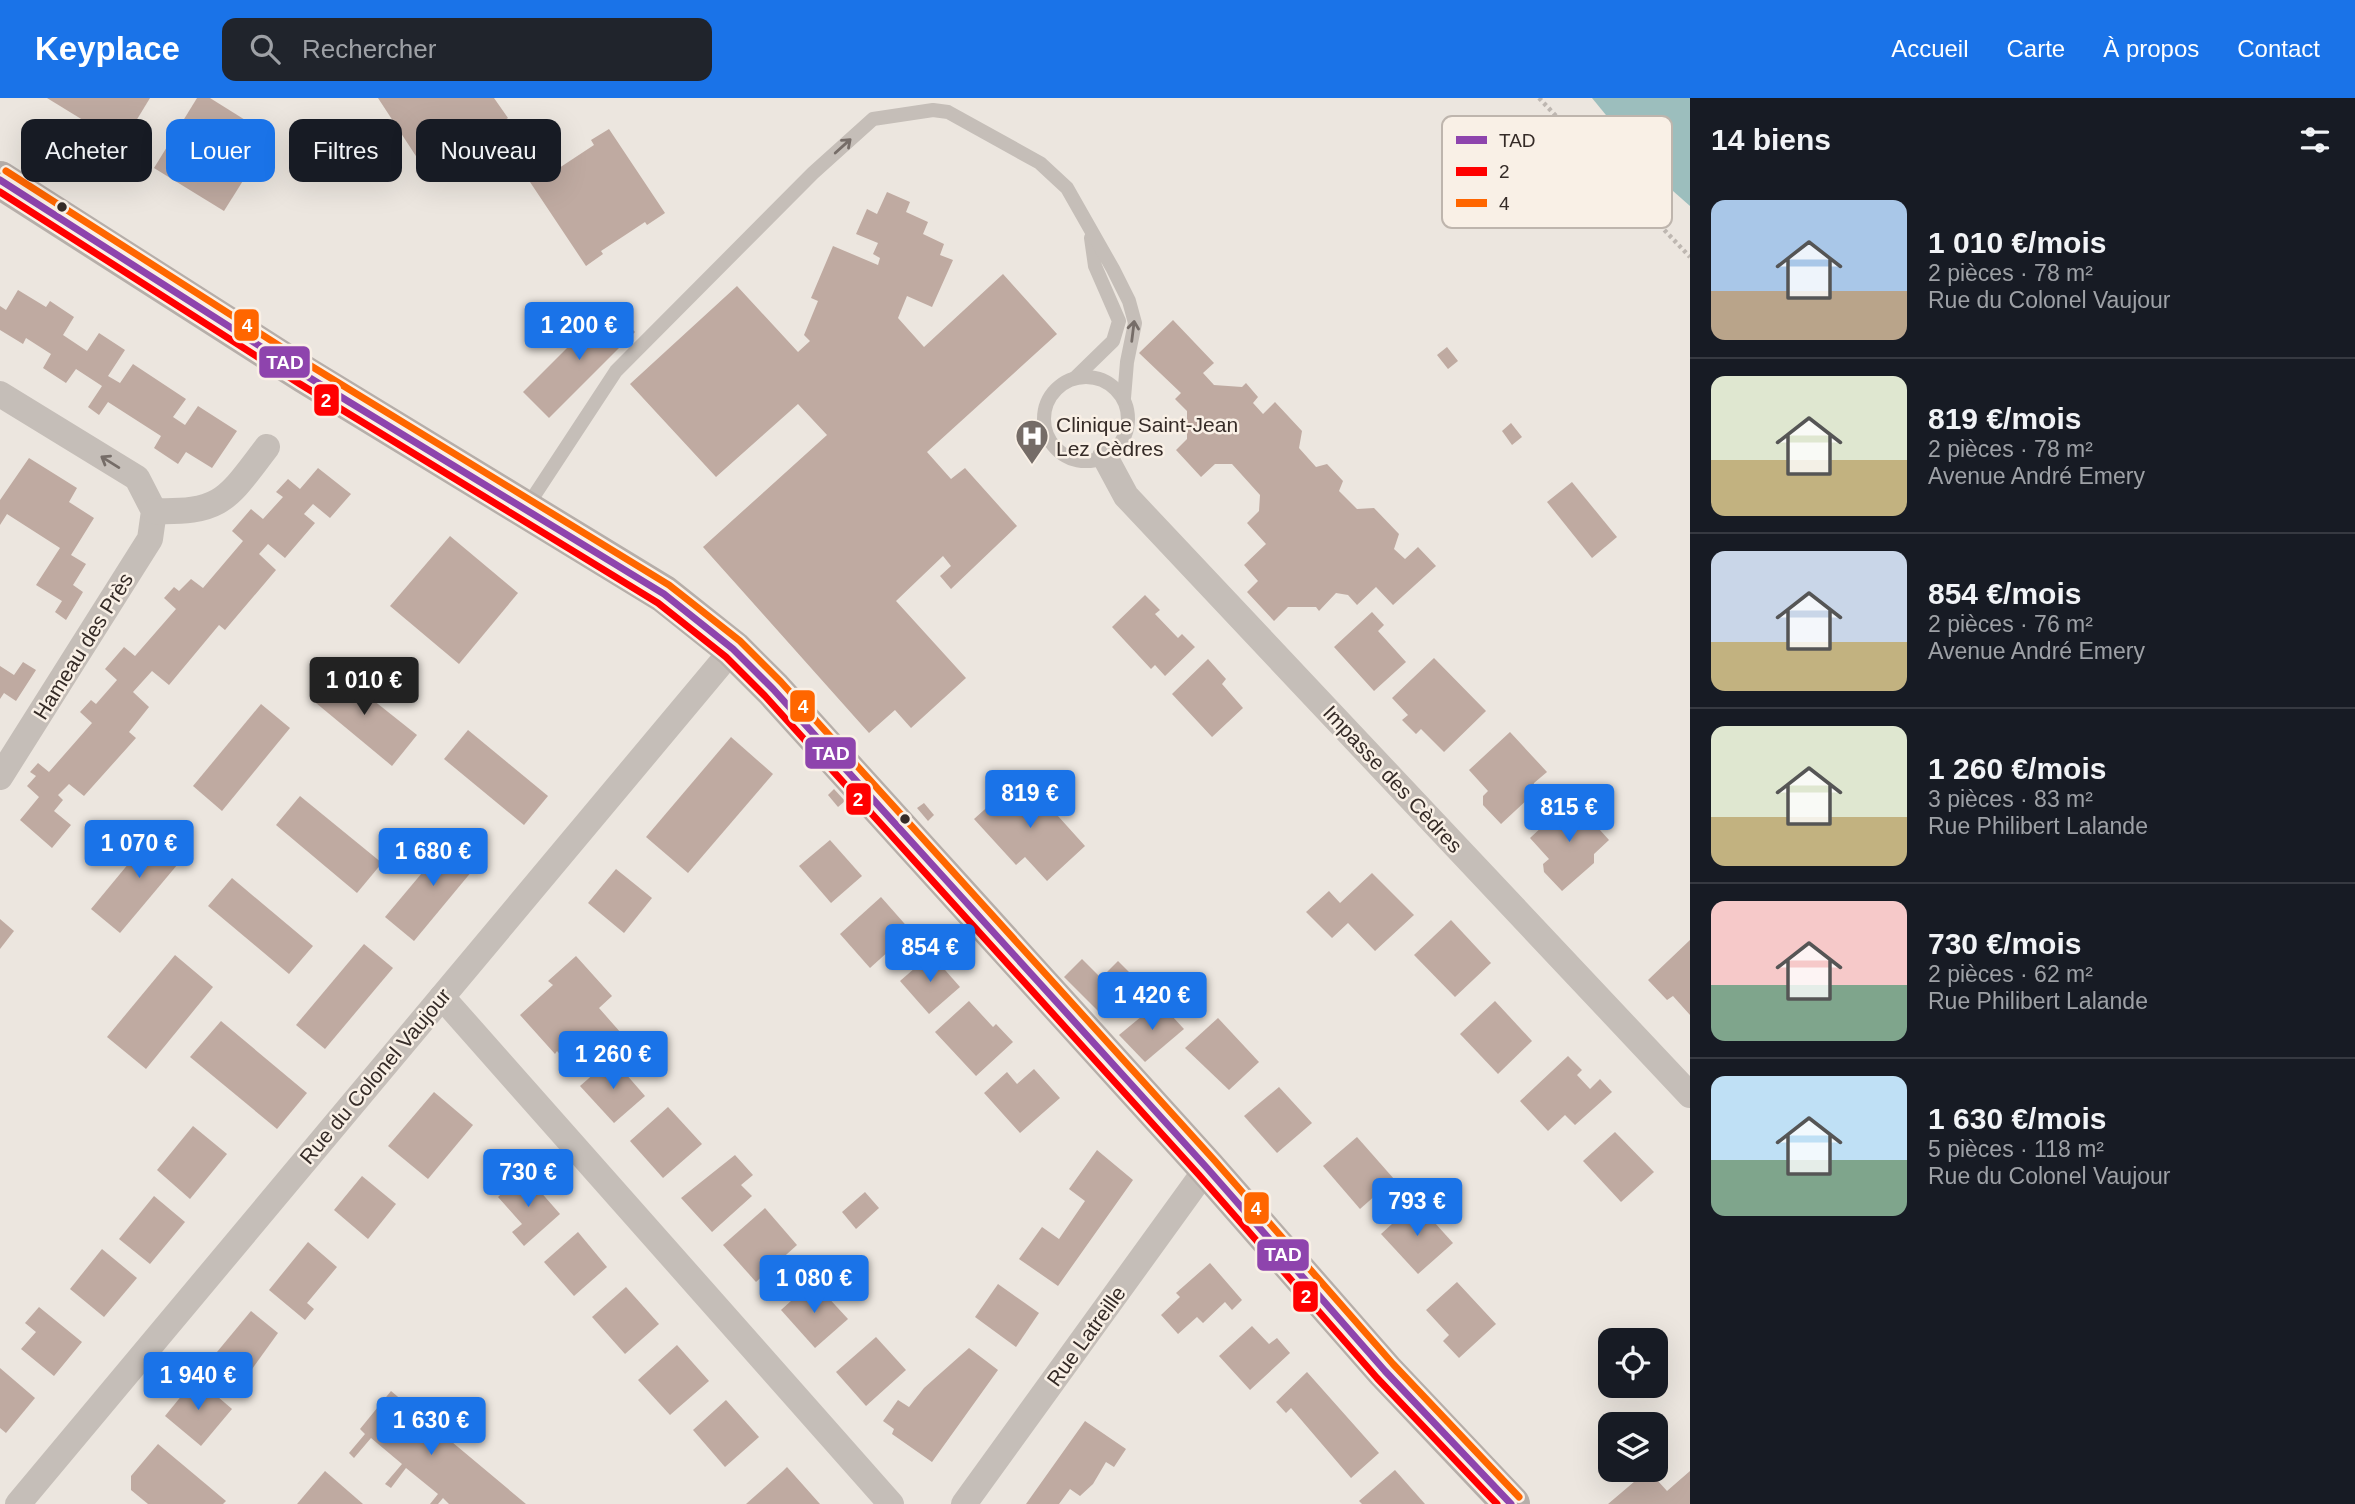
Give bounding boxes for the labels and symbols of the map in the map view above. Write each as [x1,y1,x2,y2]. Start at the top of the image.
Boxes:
legend [1442,116,1672,228]
text: TAD [1499,130,1536,151]
one-way arrow [834,138,852,154]
text: 2 [1499,161,1510,182]
text: 4 [1499,193,1510,214]
unlabelled marker [55,200,69,214]
pin: 1 200 € [514,302,644,362]
line badge: 4 [233,308,260,342]
text: 4 [242,315,253,336]
one-way arrow [1126,320,1139,343]
line badge: TAD [258,345,311,379]
text: TAD [266,352,304,373]
line badge: 2 [313,383,340,417]
text: 2 [321,390,331,411]
place label: Clinique Saint-Jean Lez Cèdres [1056,413,1238,460]
hospital icon: Clinique Saint-Jean Lez Cèdres [1013,417,1051,466]
one-way arrow [100,454,120,468]
street label: Hameau des Près [29,569,137,723]
pin: 1 010 € [299,658,429,717]
line badge: 4 [789,689,816,723]
text: 4 [798,696,809,717]
street label: Impasse des Cèdres [1319,701,1467,857]
line badge: TAD [804,736,857,770]
text: TAD [812,743,850,764]
pin: 819 € [981,770,1079,830]
line badge: 2 [845,782,872,816]
pin: 815 € [1520,784,1618,844]
text: 2 [853,789,863,810]
unlabelled marker [898,812,912,826]
pin: 1 070 € [74,820,204,880]
pin: 1 680 € [368,828,498,888]
pin: 854 € [881,924,979,984]
pin: 1 420 € [1087,972,1217,1032]
street label: Rue du Colonel Vaujour [295,984,455,1168]
pin: 1 260 € [548,1032,678,1091]
pin: 730 € [479,1150,577,1209]
pin: 793 € [1368,1178,1466,1238]
line badge: 4 [1243,1191,1270,1225]
text: 4 [1251,1198,1262,1219]
line badge: TAD [1256,1238,1310,1272]
text: TAD [1264,1244,1302,1265]
pin: 1 080 € [749,1256,879,1315]
line badge: 2 [1292,1280,1319,1313]
street label: Rue Latreille [1042,1282,1130,1390]
text: 2 [1301,1286,1311,1307]
pin: 1 940 € [133,1352,263,1412]
pin: 1 630 € [366,1398,496,1457]

